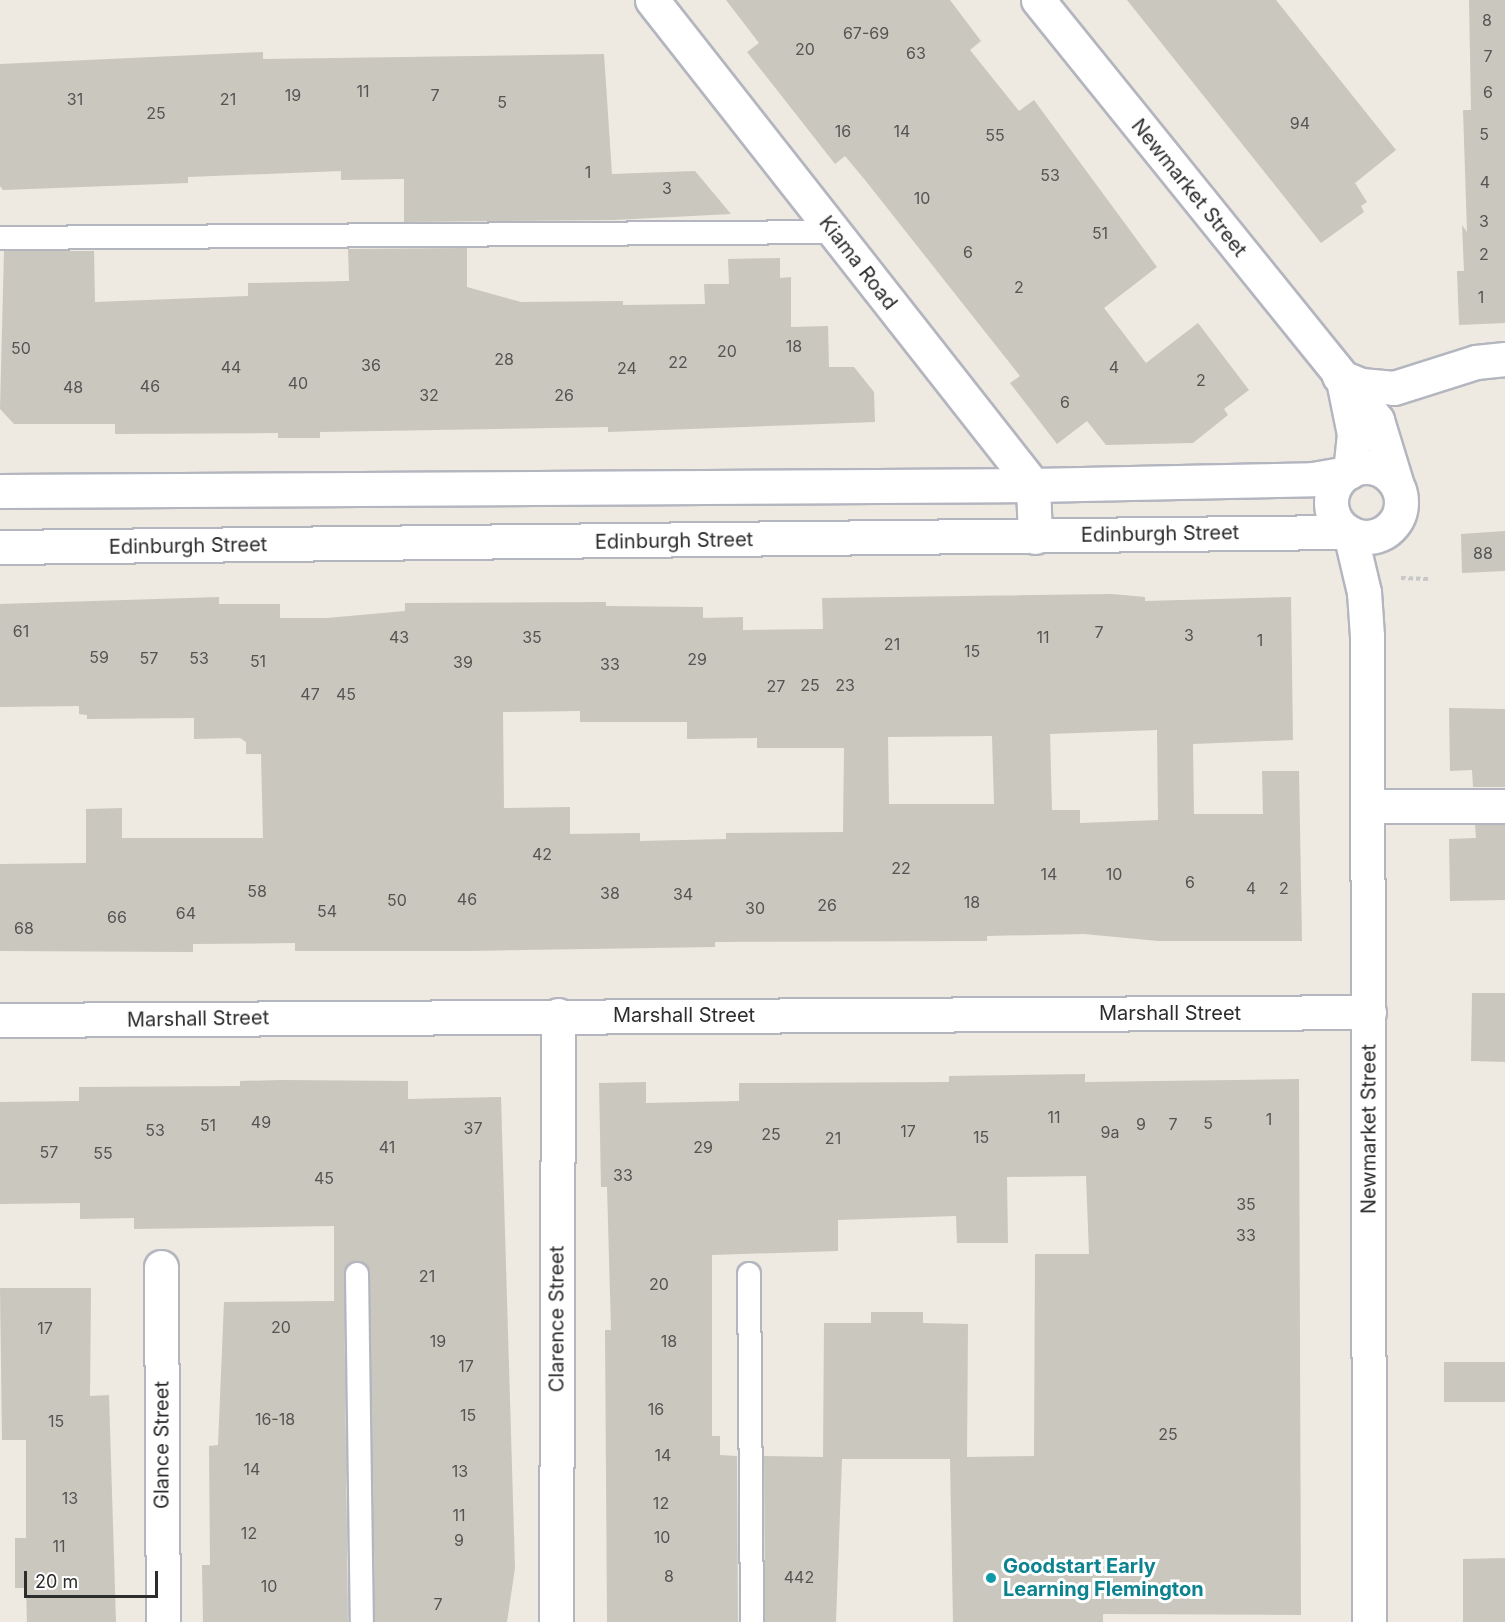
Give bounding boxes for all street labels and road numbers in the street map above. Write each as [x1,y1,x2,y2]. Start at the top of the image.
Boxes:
street label: Newmarket Street [1126,114,1252,262]
street label: Kiama Road [814,211,902,315]
street label: Edinburgh Street [1081,521,1239,547]
street label: Edinburgh Street [595,528,753,554]
street label: Edinburgh Street [109,533,267,559]
street label: Marshall Street [1099,1001,1241,1025]
street label: Marshall Street [613,1003,755,1027]
street label: Marshall Street [127,1006,269,1032]
street label: Newmarket Street [1357,1044,1381,1214]
street label: Clarence Street [545,1246,569,1392]
street label: Glance Street [150,1381,174,1509]

